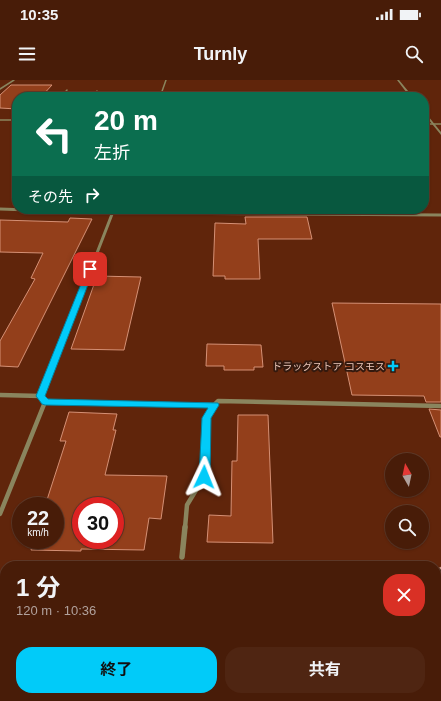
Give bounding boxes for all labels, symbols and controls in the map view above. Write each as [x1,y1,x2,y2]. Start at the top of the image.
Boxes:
text: 10:35 [20,6,58,23]
icon: menu [16,43,38,65]
icon: search [403,43,425,65]
text: Turnly [194,44,247,64]
text: 20 m [94,105,158,136]
icon: left [28,108,80,160]
text: 左折 [94,143,130,163]
icon: right [81,184,103,206]
text: その先 [28,188,73,205]
pin [73,252,107,286]
icon: arrive [79,258,101,280]
place label: ドラッグストア コスモス [272,361,385,372]
marker: ドラッグストア コスモス [388,361,398,371]
north arrow [385,453,429,497]
map controls [385,453,429,549]
position arrow [183,456,225,498]
speed limit sign: 30 [72,497,124,549]
button: search [385,505,429,549]
text: 22 [27,507,49,529]
text: km/h [27,527,49,538]
text: 1 分 [16,574,60,601]
button: close [383,574,425,616]
text: 120 m · 10:36 [16,603,96,618]
button: 終了 [16,647,217,693]
button: 共有 [225,647,425,693]

